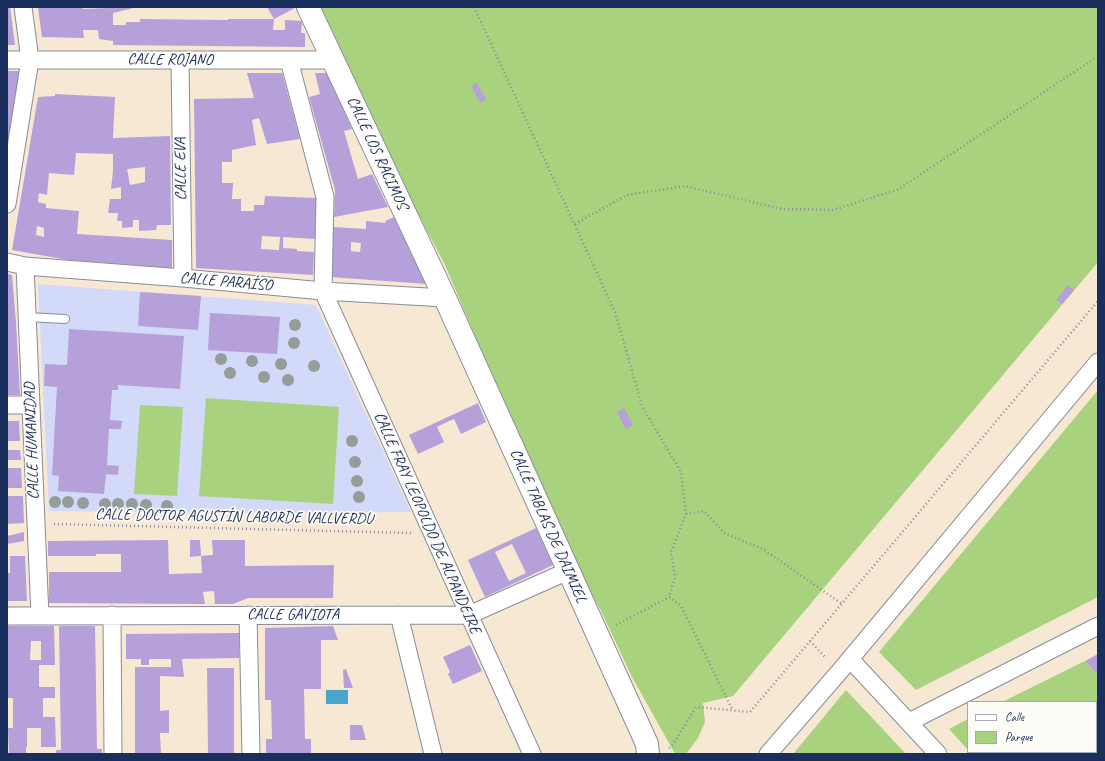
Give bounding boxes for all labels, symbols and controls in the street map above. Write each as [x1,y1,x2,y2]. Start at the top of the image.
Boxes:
street label: CALLE ROJANO [127,50,213,70]
street label: CALLE LOS RACIMOS [342,93,412,213]
street label: CALLE EVA [171,137,191,201]
street label: CALLE PARAÍSO [179,268,273,296]
street label: CALLE HUMANIDAD [20,382,44,500]
street label: CALLE FRAY LEOPOLDO DE ALPANDEIRE [369,409,485,637]
street label: CALLE TABLAS DE DAIMIEL [505,446,591,606]
street label: CALLE DOCTOR AGUSTÍN LABORDE VALLVERDU [95,505,373,529]
street label: CALLE GAVIOTA [247,605,339,625]
legend [967,701,1097,753]
text: Calle [1005,709,1024,725]
text: Parque [1005,729,1033,745]

